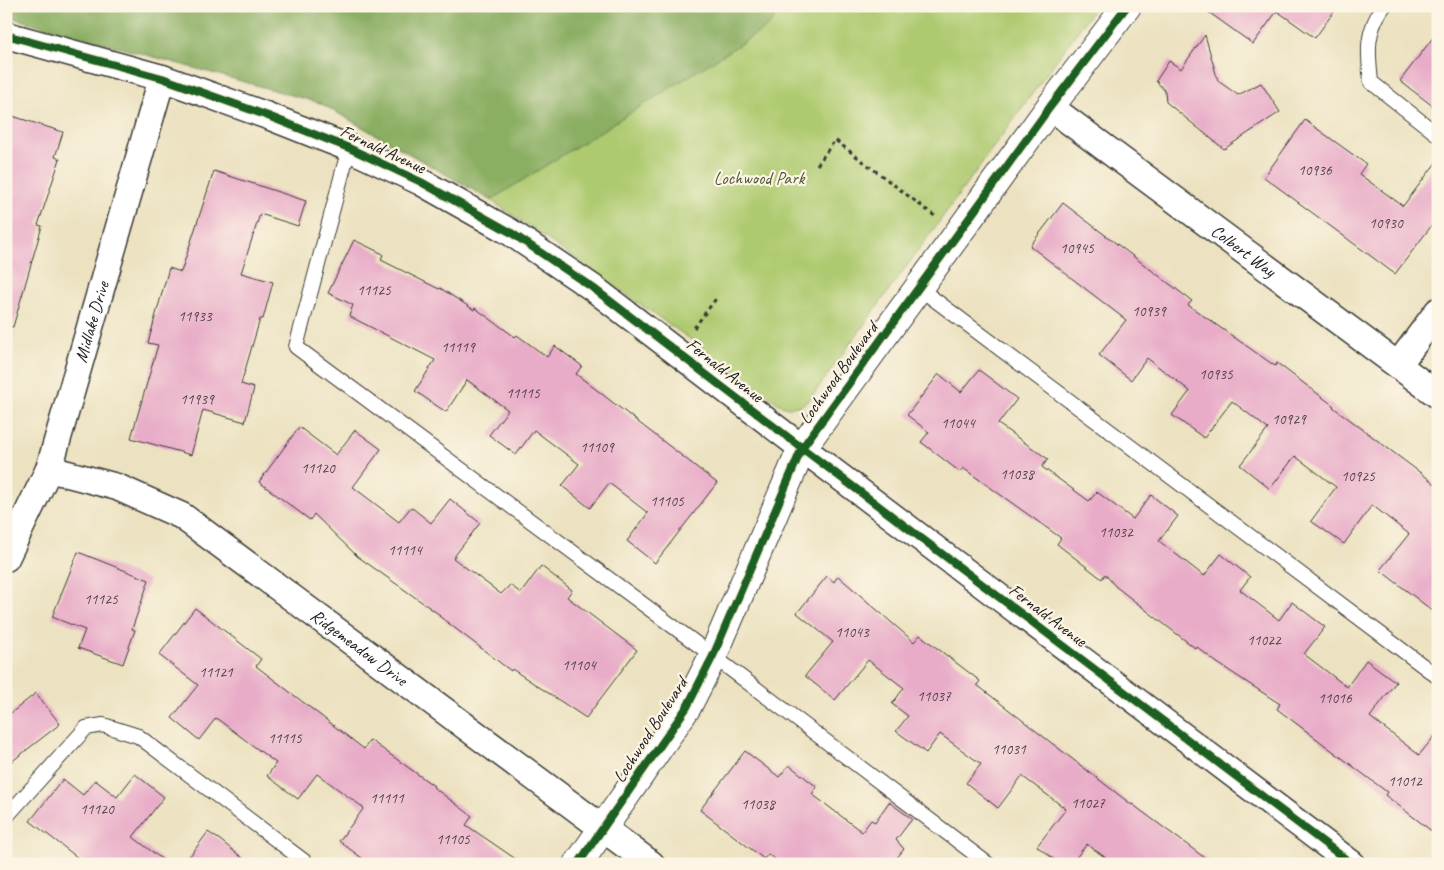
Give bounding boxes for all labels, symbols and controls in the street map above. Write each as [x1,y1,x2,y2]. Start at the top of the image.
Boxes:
street label: Fernald Avenue [337,120,430,179]
house number: 10936 [1298,161,1333,180]
park label: Lochwood Park [714,167,806,189]
house number: 10930 [1369,214,1404,233]
street label: Colbert Way [1207,219,1282,283]
house number: 10945 [1060,239,1095,258]
street label: Midlake Drive [69,278,114,365]
house number: 11125 [357,281,392,300]
house number: 10939 [1132,302,1167,321]
house number: 11933 [178,307,213,326]
street label: Lochwood Boulevard [794,315,884,428]
street label: Fernald Avenue [682,333,769,408]
house number: 11119 [441,338,476,357]
house number: 10935 [1199,365,1234,384]
house number: 11115 [506,384,541,403]
house number: 11939 [180,390,215,409]
house number: 10929 [1272,410,1307,429]
house number: 11044 [941,414,976,433]
house number: 11109 [580,438,615,457]
house number: 11120 [301,459,336,478]
house number: 11038 [1000,465,1035,484]
house number: 10925 [1341,467,1376,486]
house number: 11105 [650,492,685,511]
house number: 11032 [1099,523,1134,542]
house number: 11114 [388,541,423,560]
street label: Fernald Avenue [1005,579,1092,652]
house number: 11125 [84,590,119,609]
street label: Ridgemeadow Drive [306,604,413,691]
house number: 11043 [835,623,870,642]
house number: 11022 [1247,631,1282,650]
house number: 11104 [562,656,597,675]
house number: 11121 [199,663,234,682]
street label: Lochwood Boulevard [608,671,694,787]
house number: 11037 [917,687,952,706]
house number: 11016 [1318,689,1353,708]
house number: 11115 [268,729,303,748]
house number: 11031 [992,740,1027,759]
house number: 11012 [1388,772,1423,791]
house number: 11111 [370,789,405,808]
house number: 11027 [1071,794,1106,813]
house number: 11038 [741,795,776,814]
house number: 11120 [80,800,115,819]
house number: 11105 [436,830,471,849]

